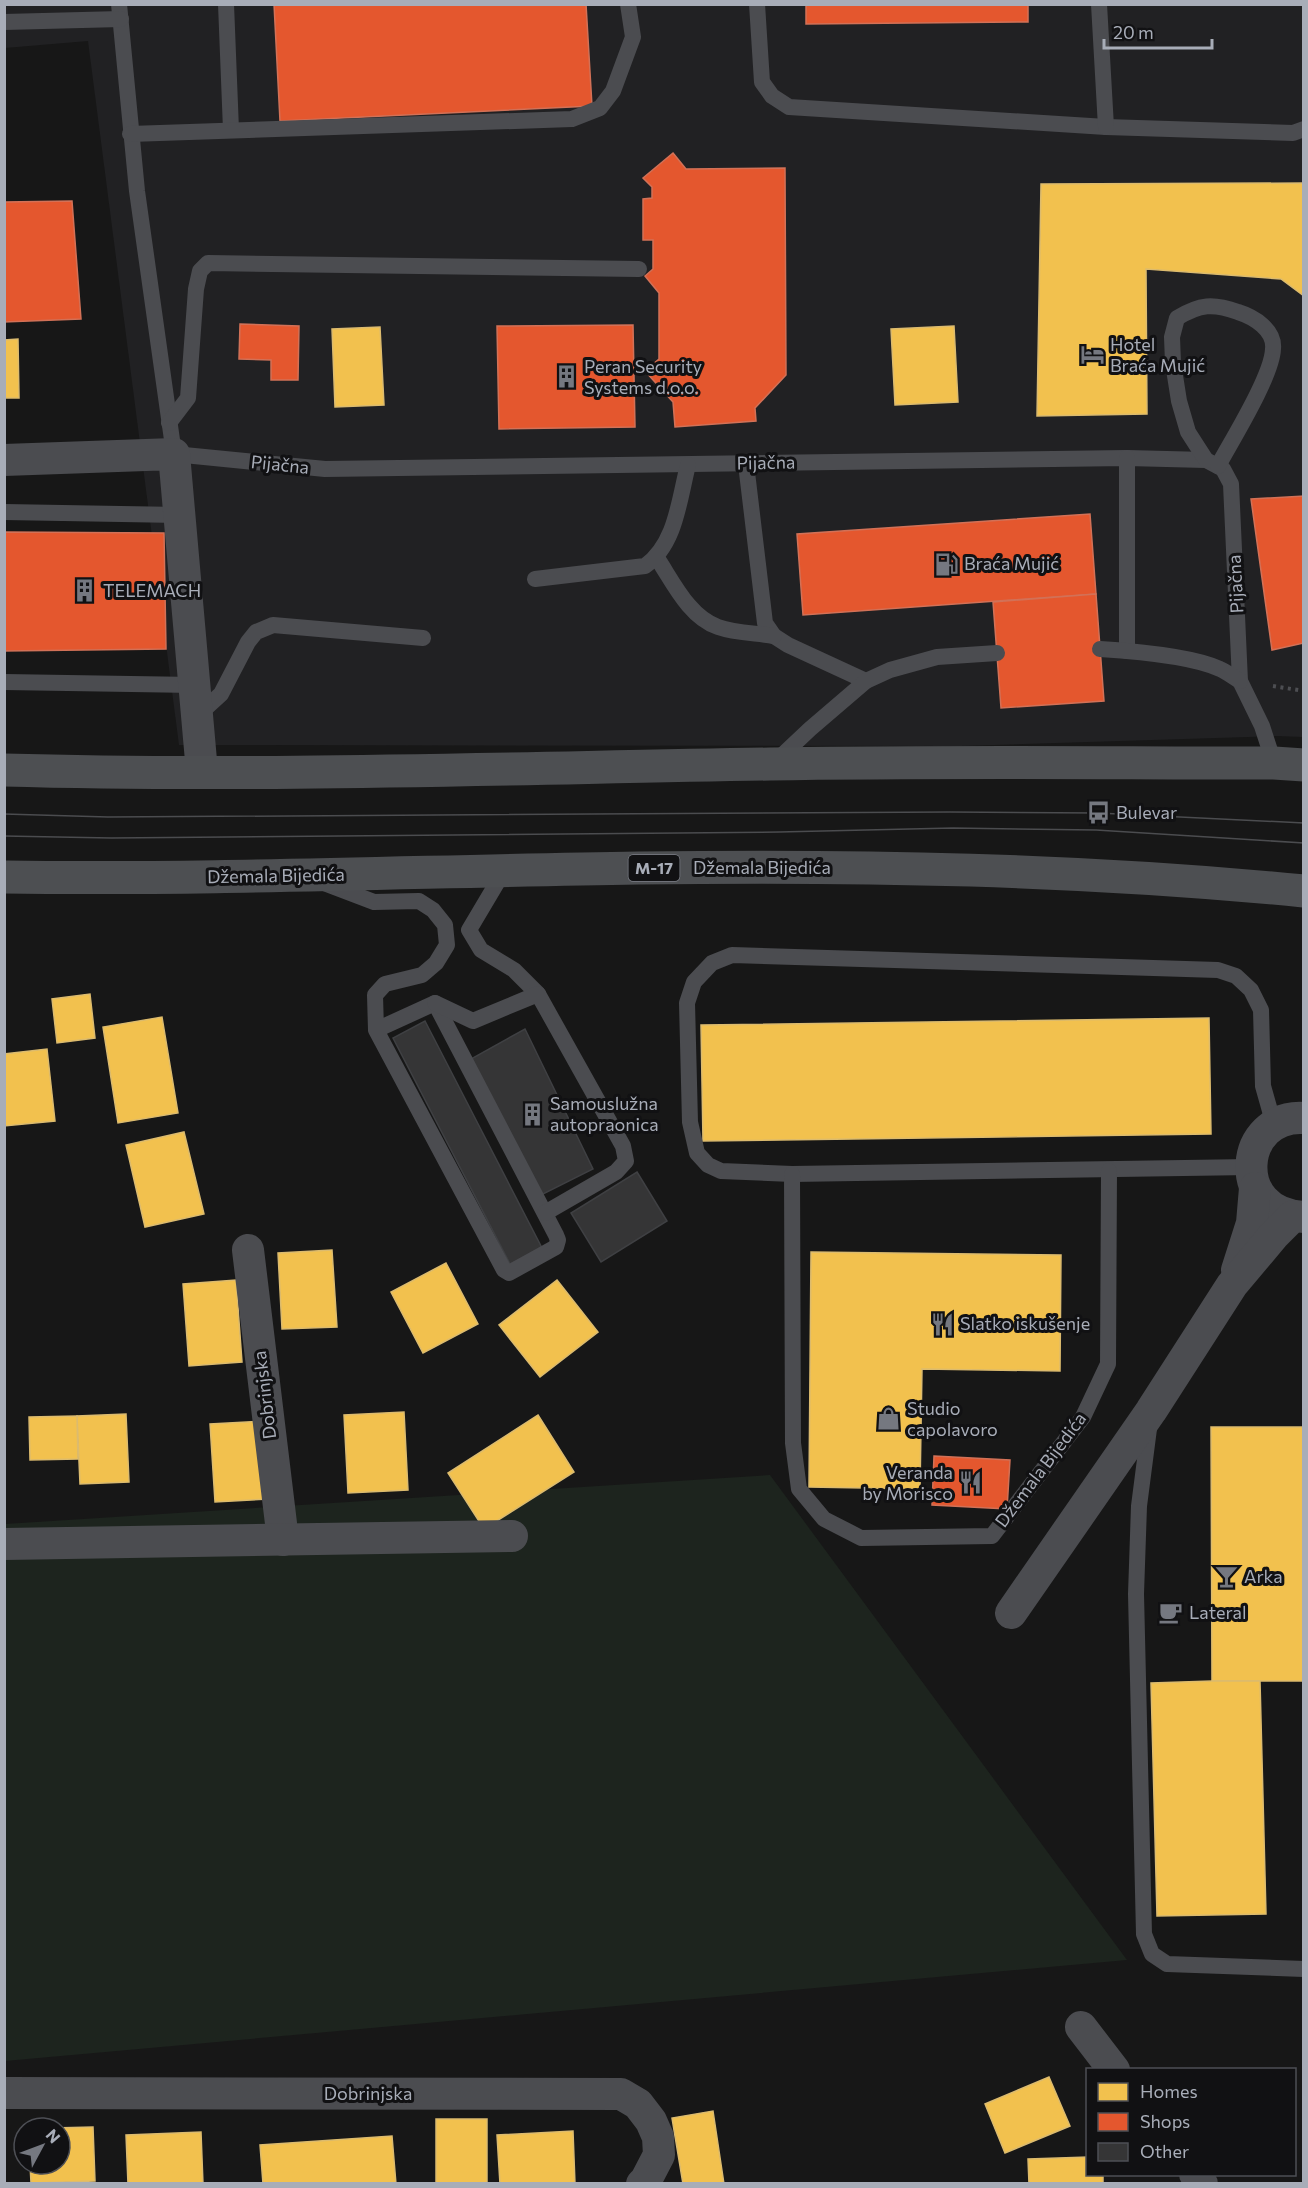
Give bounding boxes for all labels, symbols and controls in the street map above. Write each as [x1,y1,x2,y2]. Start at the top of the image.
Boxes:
scale bar [1104,12,1212,50]
text: 20 m [1113,21,1154,43]
place label: Hotel Braća Mujić [1110,333,1205,376]
hotel icon: Hotel Braća Mujić [1079,342,1105,368]
place label: Peran Security Systems d.o.o. [584,355,702,398]
building icon: Peran Security Systems d.o.o. [553,364,579,390]
street label: Pijačna [250,450,310,478]
street label: Pijačna [737,450,795,474]
fuel station icon: Braća Mujić [933,551,959,577]
place label: Braća Mujić [964,552,1059,574]
street label: Pijačna [1222,554,1248,614]
building icon: TELEMACH [72,578,98,604]
place label: TELEMACH [103,579,201,601]
bus stop icon: Bulevar [1085,800,1111,826]
place label: Bulevar [1116,801,1177,823]
road number: M-17 [628,855,680,881]
street label: Džemala Bijedića [693,856,831,878]
street label: Džemala Bijedića [207,863,345,887]
place label: Samouslužna autopraonica [550,1092,659,1135]
building icon: Samouslužna autopraonica [519,1101,545,1127]
restaurant icon: Slatko iskušenje [929,1311,955,1337]
place label: Slatko iskušenje [960,1312,1090,1334]
street label: Dobrinjska [248,1350,280,1441]
place label: Studio capolavoro [907,1397,998,1440]
shop icon: Studio capolavoro [876,1406,902,1432]
street label: Džemala Bijedića [990,1408,1090,1531]
place label: Veranda by Morisco [862,1461,953,1504]
restaurant icon: Veranda by Morisco [958,1470,984,1496]
bar icon: Arka [1213,1564,1239,1590]
place label: Arka [1244,1565,1283,1587]
cafe icon: Lateral [1158,1600,1184,1626]
place label: Lateral [1189,1601,1246,1623]
legend [1086,2068,1296,2176]
text: Homes [1140,2080,1198,2102]
street label: Dobrinjska [324,2082,412,2104]
text: Shops [1140,2110,1190,2132]
north arrow [12,2116,72,2176]
text: N [43,2125,65,2147]
text: Other [1140,2140,1189,2162]

